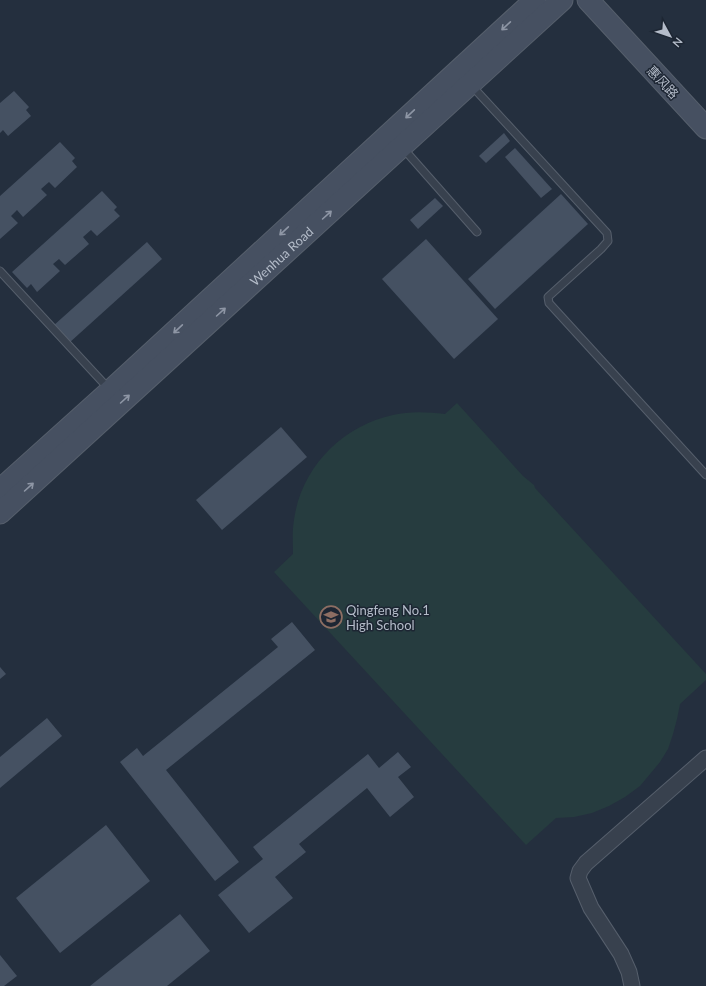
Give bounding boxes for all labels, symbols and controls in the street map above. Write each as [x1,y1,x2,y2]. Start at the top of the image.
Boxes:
north arrow [650,16,690,56]
one-way arrow [501,22,511,31]
text: N [670,35,686,50]
street label: 惠风路 [644,62,682,102]
one-way arrow [405,110,415,119]
one-way arrow [322,210,333,219]
street label: Wenhua Road [246,223,316,289]
one-way arrow [279,226,289,236]
one-way arrow [216,307,226,316]
one-way arrow [173,324,183,333]
one-way arrow [120,395,130,404]
one-way arrow [24,482,34,491]
place label: Qingfeng No.1 High School [346,602,430,633]
school or university icon: Qingfeng No.1 High School [318,604,344,630]

